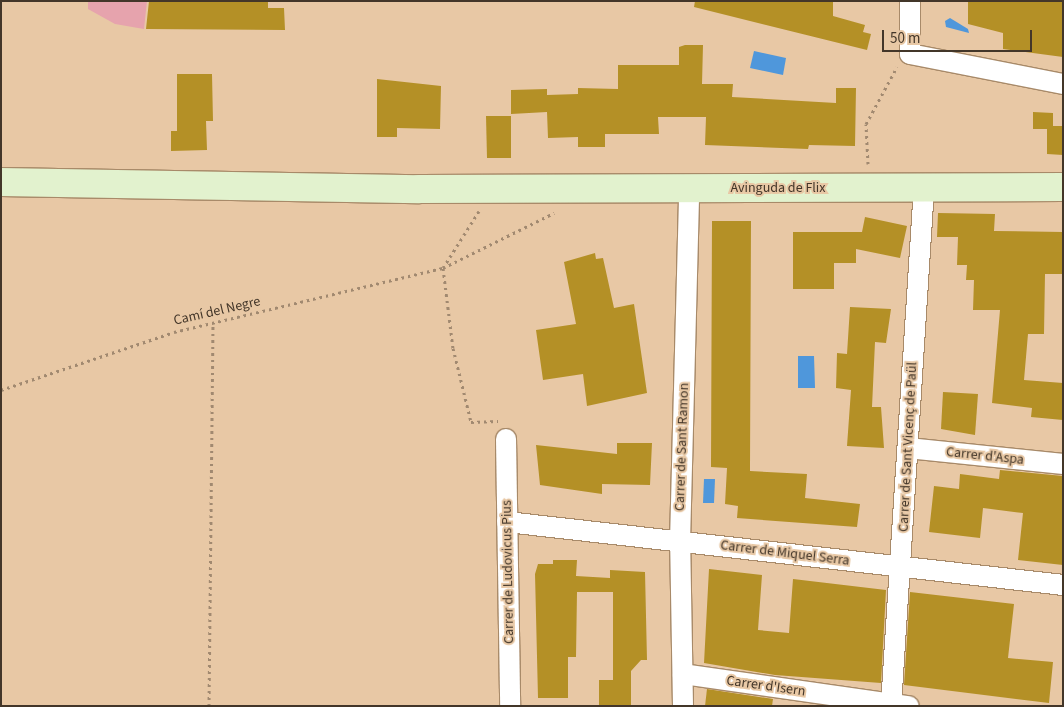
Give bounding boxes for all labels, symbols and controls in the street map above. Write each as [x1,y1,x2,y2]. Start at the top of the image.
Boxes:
scale bar [884,20,1034,52]
text: 50 m [890,28,920,49]
street label: Avinguda de Flix [730,180,826,196]
street label: Camí del Negre [172,293,262,329]
street label: Carrer de Sant Vicenç de Paül [895,362,921,532]
street label: Carrer de Sant Ramon [671,383,693,511]
street label: Carrer d'Aspa [945,444,1025,468]
street label: Carrer de Ludovicus Pius [498,500,518,644]
street label: Carrer de Miquel Serra [719,537,851,569]
street label: Carrer d'Isern [725,672,807,700]

